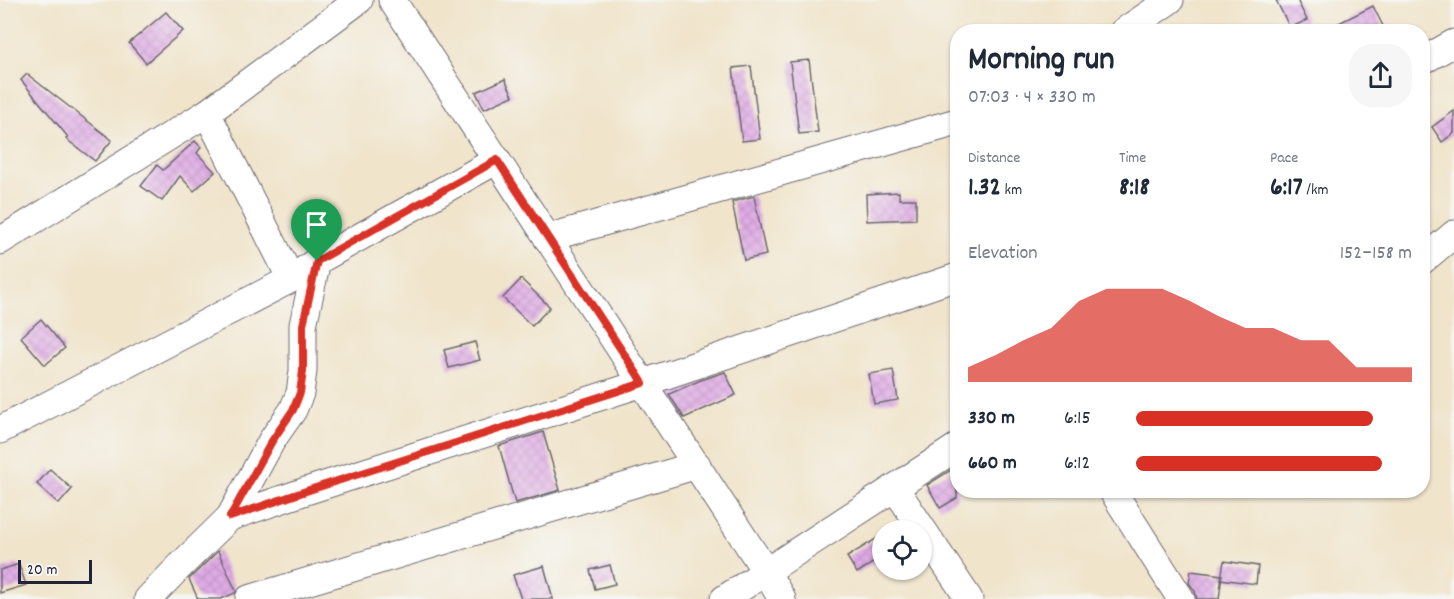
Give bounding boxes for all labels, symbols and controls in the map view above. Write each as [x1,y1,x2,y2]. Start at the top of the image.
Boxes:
text: Morning run [968,38,1115,85]
button: share [1349,44,1412,107]
text: 07:03 · 4 × 330 m [968,84,1096,112]
text: Distance [968,147,1020,170]
text: Time [1119,147,1146,170]
text: Pace [1270,147,1298,170]
text: 1.32 [968,170,1001,207]
text: 8:18 [1119,170,1150,207]
text: 6:17 [1270,170,1303,207]
text: km [1001,179,1022,202]
text: /km [1303,179,1329,202]
pin [291,199,342,261]
icon: arrive [300,208,333,241]
text: Elevation [968,240,1038,268]
text: 152–158 m [1340,240,1412,268]
text: 330 m [968,405,1015,433]
text: 6:15 [1064,405,1091,433]
text: 660 m [968,450,1017,478]
text: 6:12 [1064,450,1090,478]
map controls [872,520,932,580]
button: locate [872,520,932,580]
scale bar [18,557,92,584]
text: 20 m [27,559,57,582]

